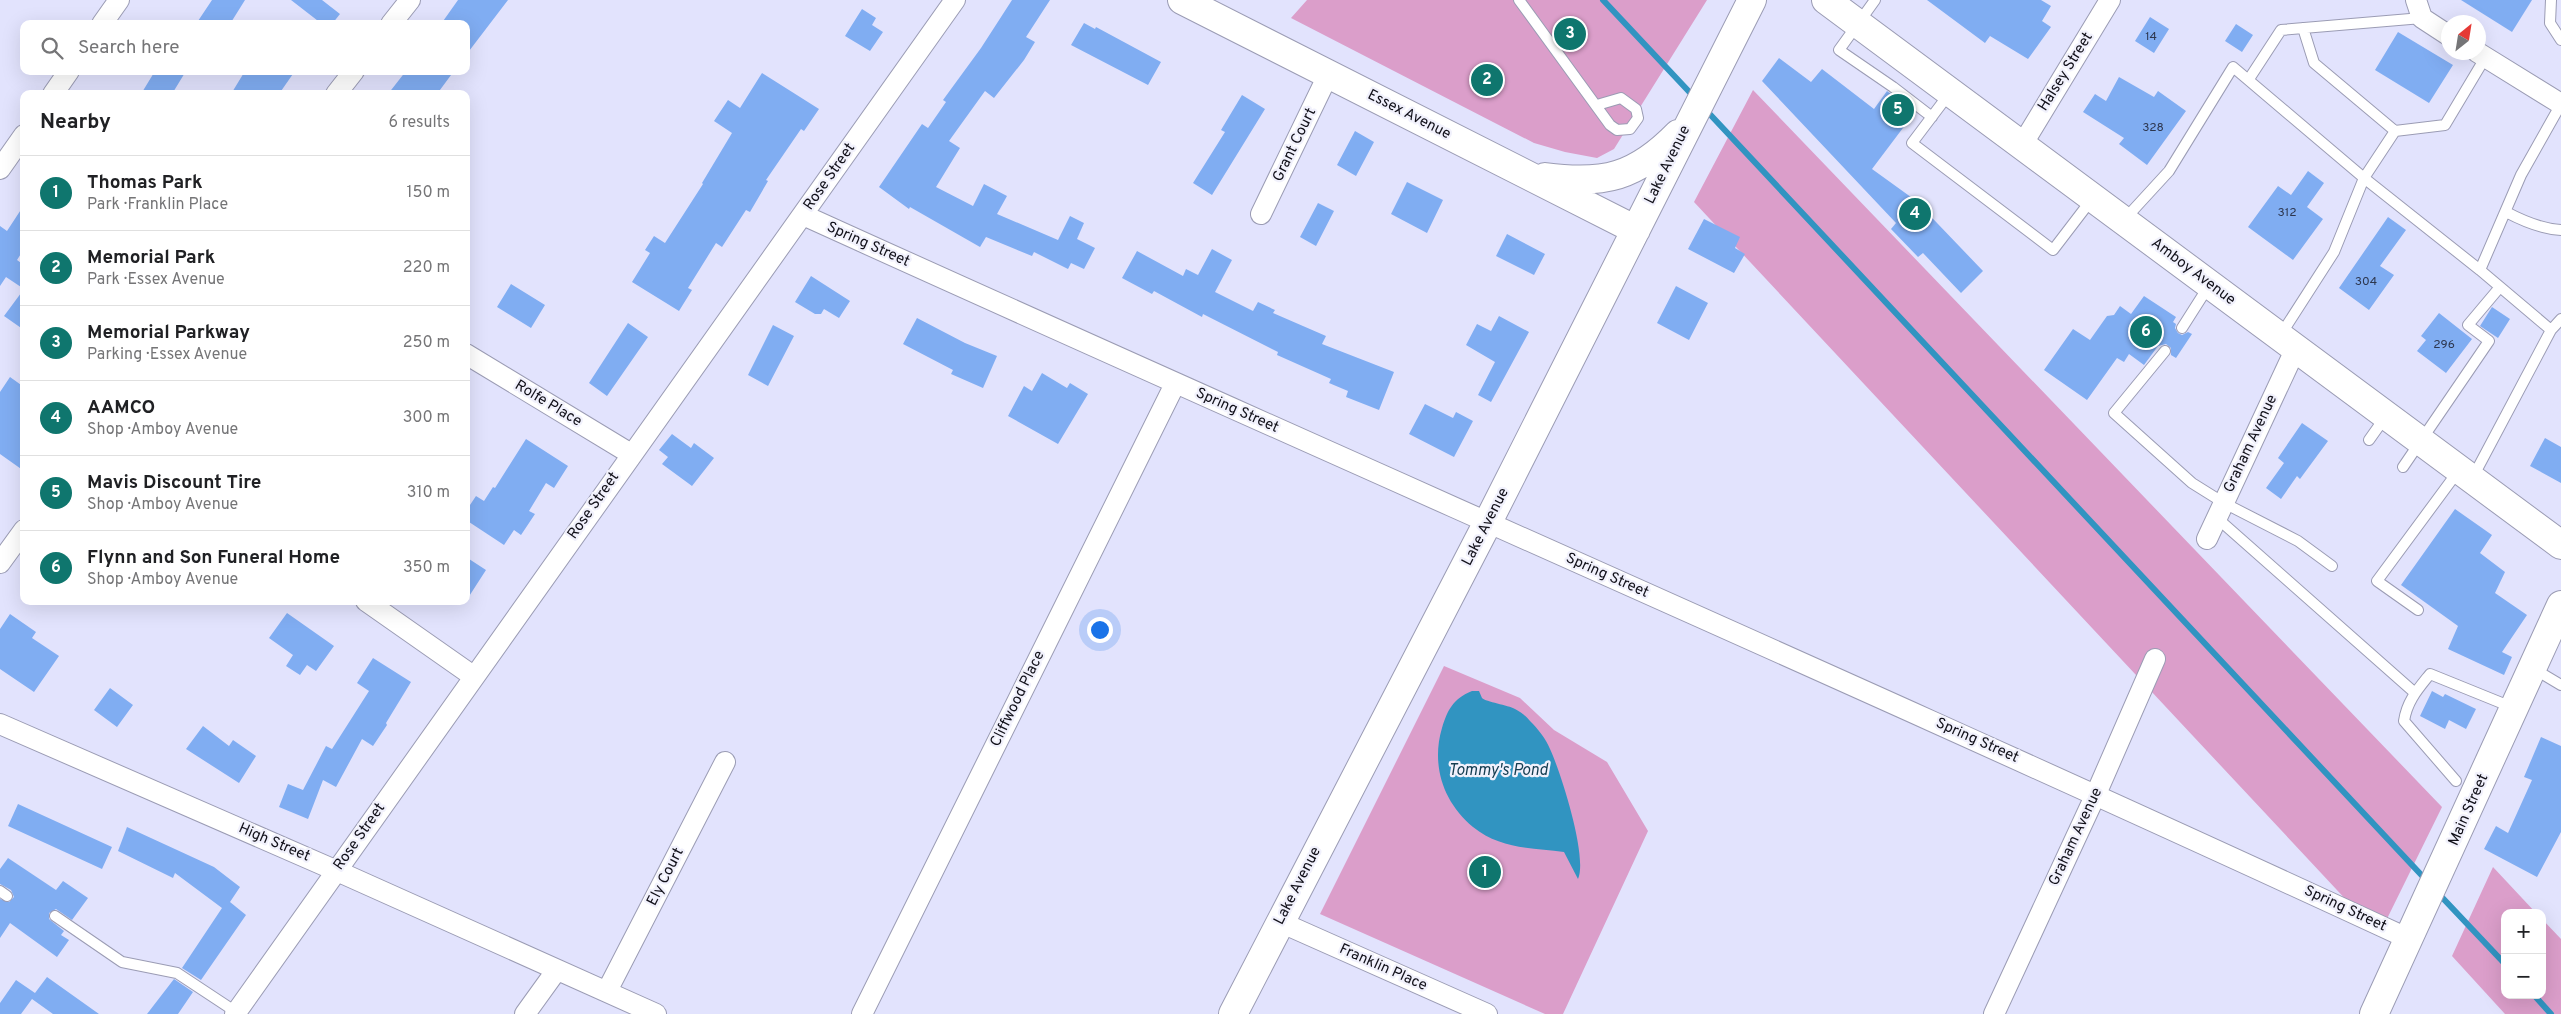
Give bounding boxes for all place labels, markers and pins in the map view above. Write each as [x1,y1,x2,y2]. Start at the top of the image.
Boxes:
pin: 3 [1554,15,1586,53]
pin: 2 [1471,61,1503,99]
pin: 5 [1882,91,1914,129]
pin: 4 [1899,195,1931,233]
pin: 6 [2130,313,2162,351]
pin: 1 [1469,853,1501,891]

